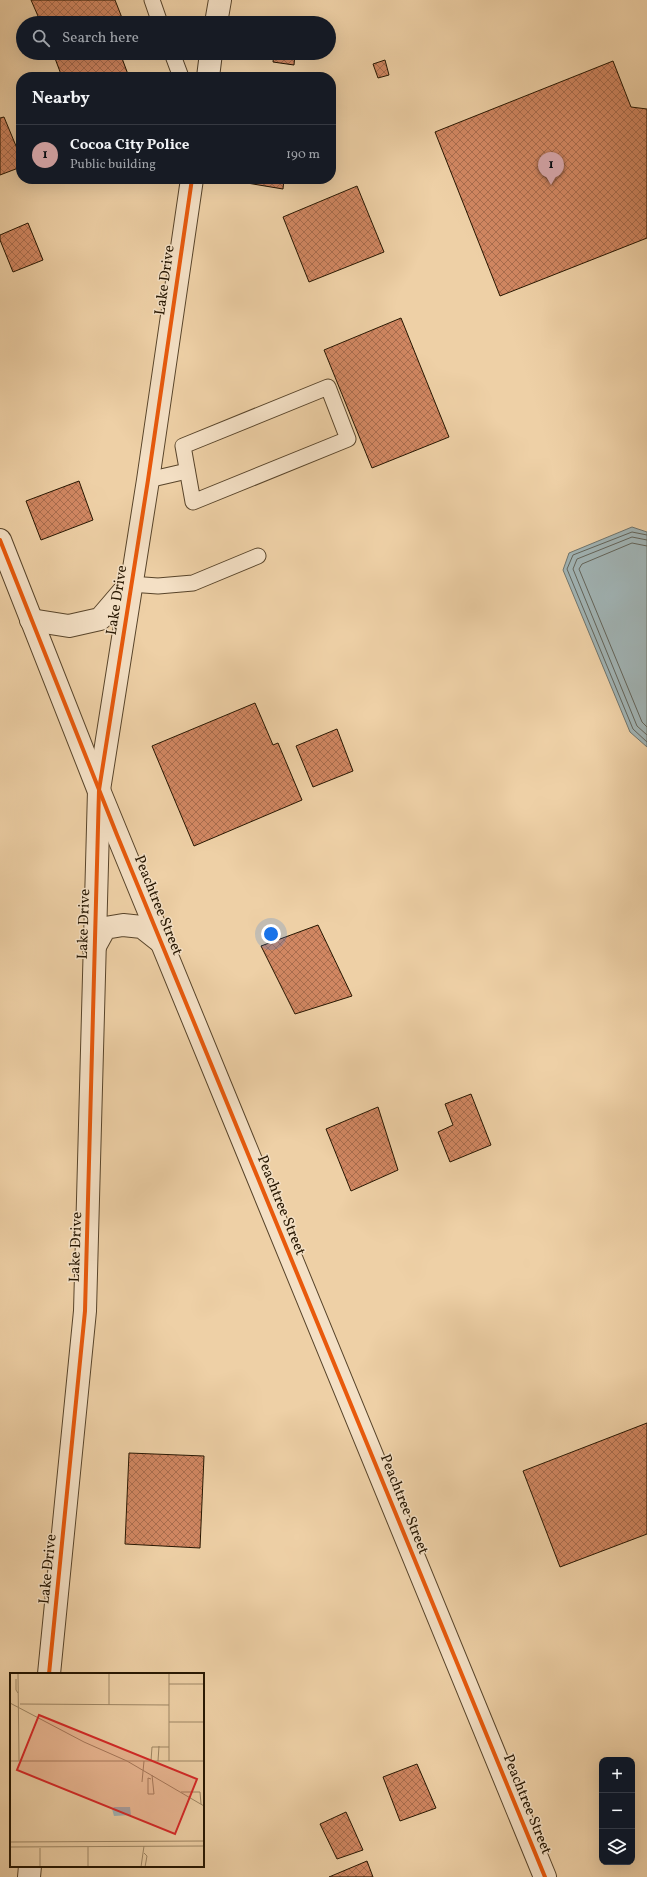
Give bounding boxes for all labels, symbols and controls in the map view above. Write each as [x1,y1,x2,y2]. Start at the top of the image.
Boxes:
search box [16,16,336,60]
icon: search [30,27,52,49]
text: Search here [62,28,139,49]
text: Nearby [32,87,90,110]
text: Cocoa City Police [70,135,189,156]
text: 1 [42,146,48,164]
text: 190 m [286,146,320,164]
pin: 1 [538,152,564,185]
text: Public building [70,156,156,174]
street label: Lake Drive [150,244,181,317]
street label: Lake Drive [102,564,133,637]
street label: Peachtree Street [128,852,187,959]
street label: Lake Drive [73,888,96,960]
your location [261,924,281,944]
street label: Peachtree Street [251,1152,310,1259]
street label: Lake Drive [65,1211,88,1283]
street label: Peachtree Street [374,1451,433,1558]
street label: Lake Drive [34,1533,63,1605]
inset map [10,1673,204,1867]
street label: Peachtree Street [497,1751,556,1858]
map controls [599,1757,635,1865]
button: + [599,1757,635,1793]
button: − [599,1793,635,1829]
button: layers [599,1829,635,1865]

